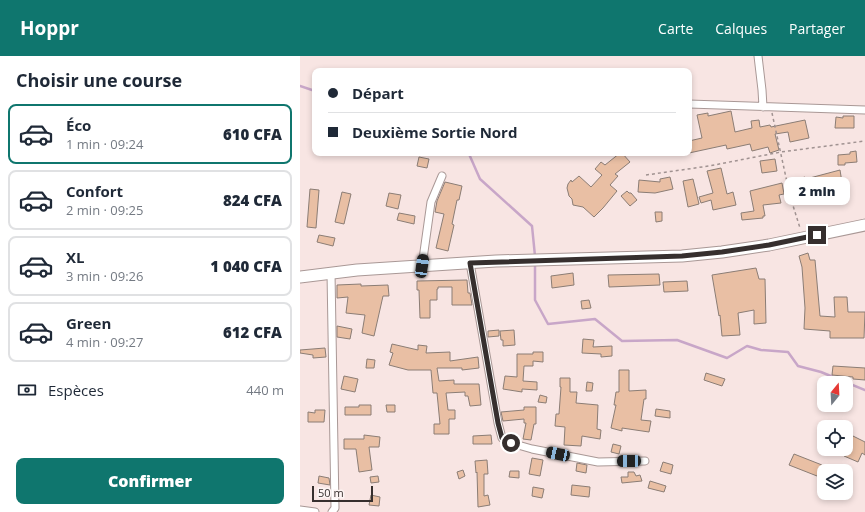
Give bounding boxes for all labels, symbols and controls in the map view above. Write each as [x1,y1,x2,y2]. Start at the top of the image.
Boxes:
text: Hoppr [20,15,79,41]
text: Carte [658,19,693,38]
text: Calques [715,19,767,38]
text: Partager [789,19,845,38]
text: Choisir une course [16,68,182,92]
text: Départ [352,83,404,103]
text: Éco [66,115,91,135]
icon: car [18,116,54,152]
text: Deuxième Sortie Nord [352,122,517,142]
text: 610 CFA [223,124,282,144]
text: 1 min · 09:24 [66,135,143,153]
callout: 2 min [784,177,850,205]
text: Confort [66,181,123,201]
icon: car [18,182,54,218]
text: 2 min [799,182,835,200]
text: 824 CFA [223,190,282,210]
text: 2 min · 09:25 [66,201,143,219]
route end [808,226,826,244]
text: XL [66,247,84,267]
icon: car [18,248,54,284]
car [414,253,430,279]
text: 1 040 CFA [210,256,282,276]
text: 3 min · 09:26 [66,267,143,285]
text: Green [66,313,111,333]
icon: car [18,314,54,350]
text: 612 CFA [223,322,282,342]
text: 4 min · 09:27 [66,333,143,351]
north arrow [817,376,853,412]
map controls [817,376,853,500]
icon: cash [16,379,38,401]
text: Espèces [48,380,104,400]
text: 440 m [246,381,284,399]
button: locate [817,420,853,456]
route start [502,434,520,452]
car [545,446,571,462]
car [617,455,641,467]
button: Confirmer [16,458,284,504]
button: layers [817,464,853,500]
scale bar [312,484,373,503]
text: 50 m [318,485,344,500]

